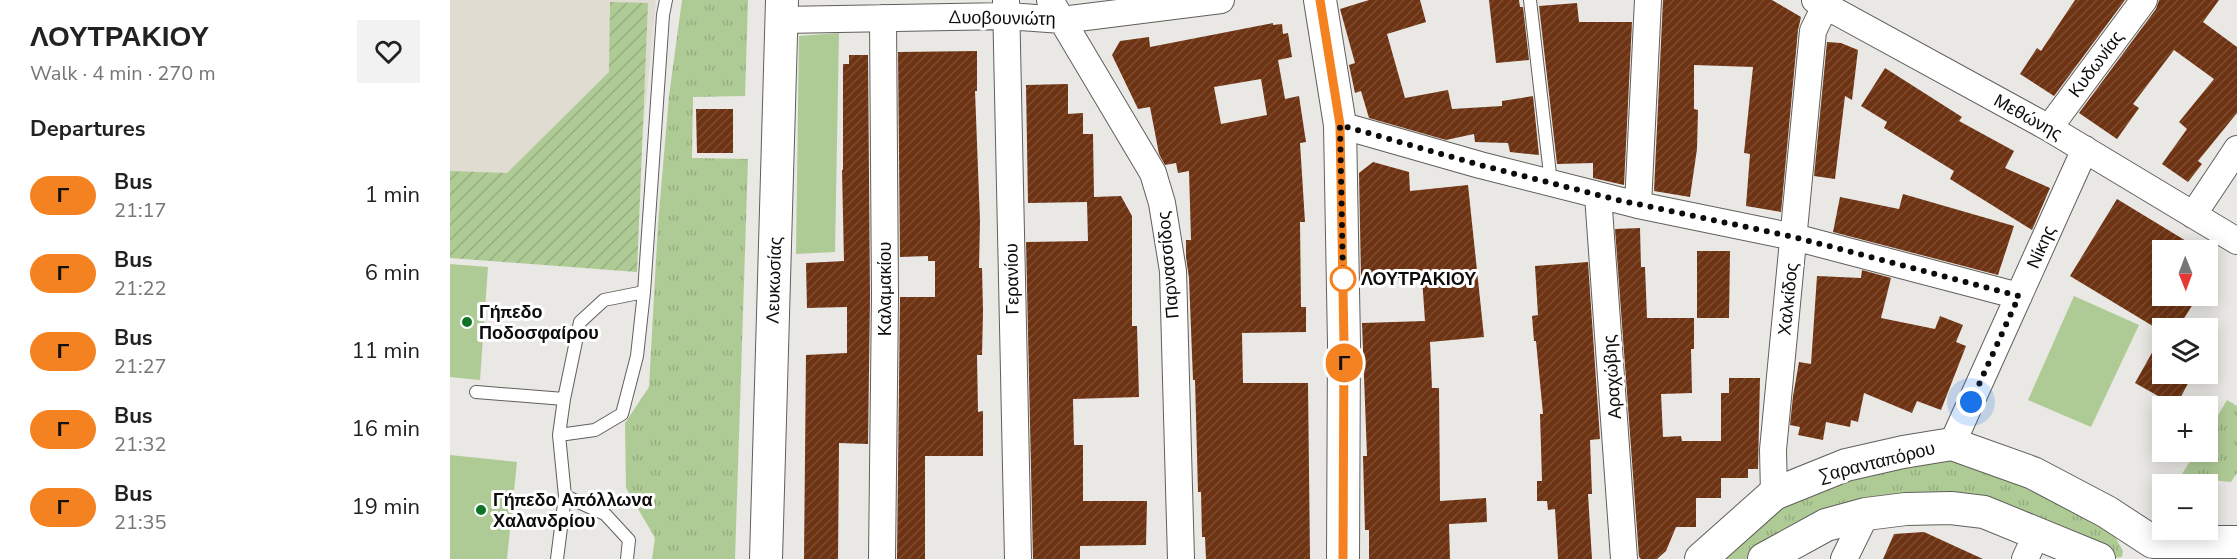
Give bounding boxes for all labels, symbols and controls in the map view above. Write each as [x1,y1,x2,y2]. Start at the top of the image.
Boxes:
street label: Δυοβουνιώτη [948,5,1056,31]
text: ΛΟΥΤΡΑΚΙΟΥ [30,18,209,56]
button: heart [357,20,420,83]
street label: Κυδωνίας [2063,25,2129,102]
text: Walk · 4 min · 270 m [30,60,216,87]
street label: Μεθώνης [1989,88,2067,146]
text: Departures [30,114,145,144]
text: Bus [114,167,153,197]
text: 1 min [365,180,420,210]
text: Γ [57,181,69,209]
text: 21:17 [114,197,167,224]
street label: Παρνασσίδος [1151,210,1185,320]
street label: Νίκης [2021,221,2061,272]
street label: Λευκωσίας [760,236,788,324]
north arrow [2152,240,2218,306]
map controls [2152,240,2218,540]
street label: Καλαμακίου [873,242,897,336]
street label: Γερανίου [999,243,1025,315]
text: Bus [114,245,153,275]
text: 6 min [365,258,420,288]
text: Γ [57,259,69,287]
street label: Χαλκίδος [1772,261,1804,337]
marker: ΛΟΥΤΡΑΚΙΟΥ [1330,266,1356,292]
place label: ΛΟΥΤΡΑΚΙΟΥ [1361,267,1476,291]
text: 21:22 [114,275,167,302]
place label: Γήπεδο Ποδοσφαίρου [479,300,599,345]
marker: Γήπεδο Ποδοσφαίρου [460,315,474,329]
button: layers [2152,318,2218,384]
text: Bus [114,323,153,353]
street label: Αραχώβης [1597,334,1627,420]
text: 11 min [352,336,420,366]
text: Γ [57,337,69,365]
line badge: Γ [1324,344,1364,382]
text: Γ [1338,349,1350,377]
text: 21:27 [114,353,167,380]
your location [1956,387,1986,417]
button: + [2152,396,2218,462]
text: Bus [114,401,153,431]
text: 16 min [352,414,420,444]
text: Γ [57,415,69,443]
text: 21:32 [114,431,167,458]
street label: Σαρανταπόρου [1816,436,1938,488]
button: − [2152,474,2218,540]
text: Bus [114,479,153,509]
place label: Γήπεδο Απόλλωνα Χαλανδρίου [493,488,652,533]
text: 19 min [352,492,420,522]
text: Γ [57,493,69,521]
marker: Γήπεδο Απόλλωνα Χαλανδρίου [474,503,488,517]
text: 21:35 [114,509,167,536]

